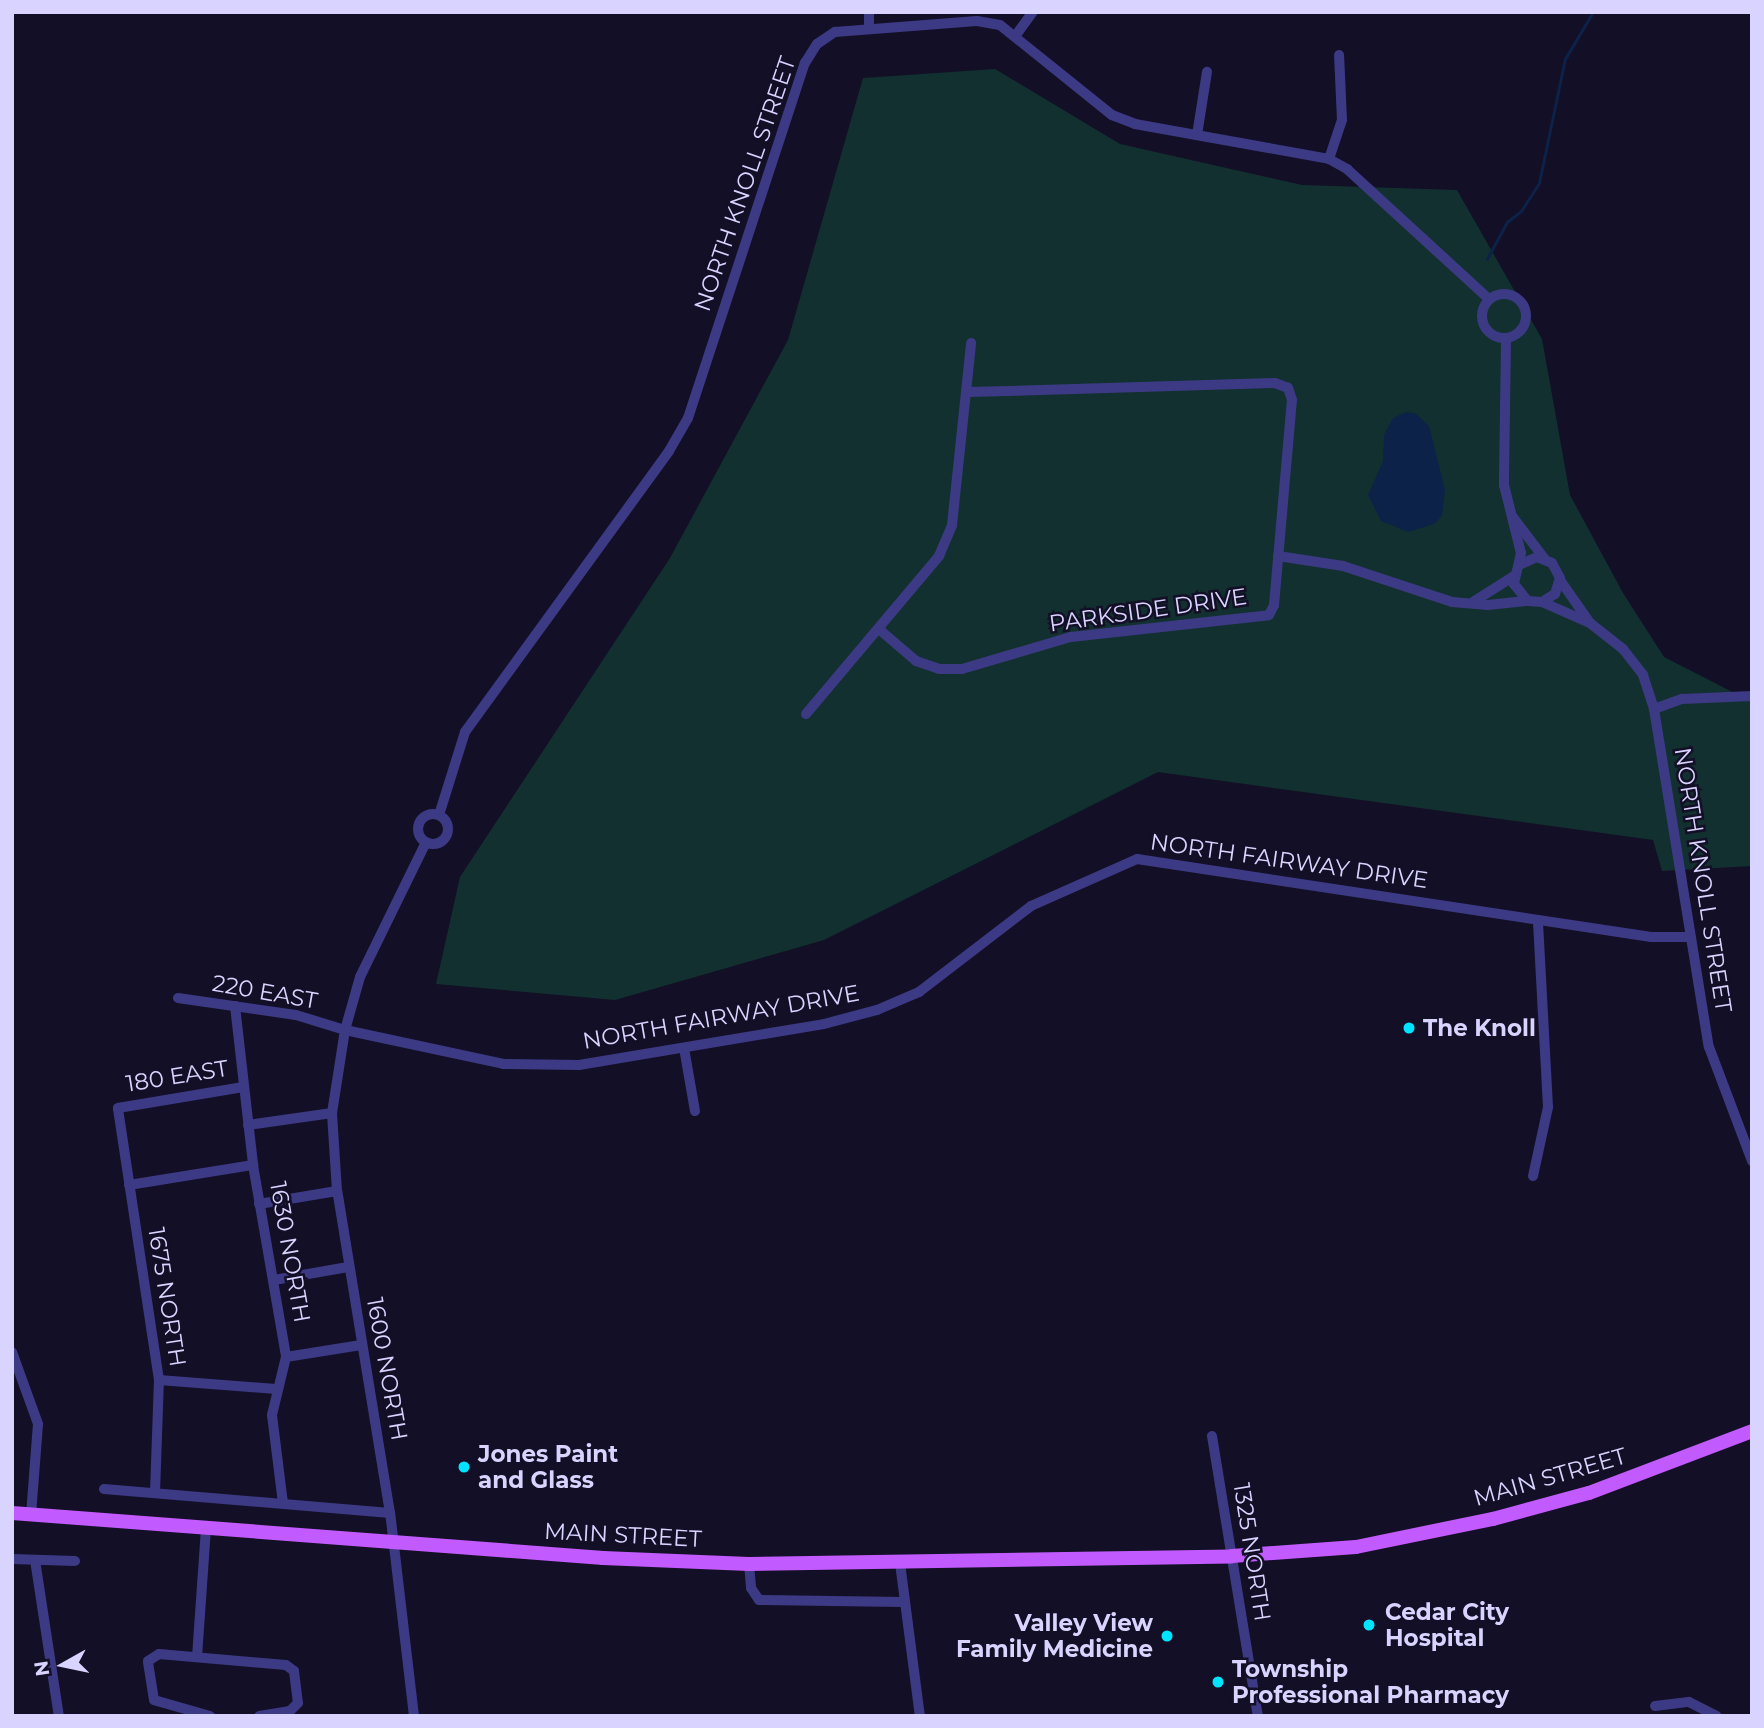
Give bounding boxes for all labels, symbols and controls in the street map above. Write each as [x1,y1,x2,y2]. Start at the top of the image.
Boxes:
street label: NORTH KNOLL STREET [688,53,802,315]
street label: PARKSIDE DRIVE [1047,582,1249,638]
street label: NORTH KNOLL STREET [1668,746,1738,1014]
street label: NORTH FAIRWAY DRIVE [1148,828,1430,894]
street label: 220 EAST [210,969,320,1015]
street label: NORTH FAIRWAY DRIVE [581,979,861,1055]
place label: The Knoll [1423,1014,1536,1042]
marker: The Knoll [1401,1020,1417,1036]
street label: 180 EAST [124,1054,230,1098]
street label: 1630 NORTH [264,1179,316,1325]
street label: 1675 NORTH [142,1225,192,1369]
street label: 1600 NORTH [361,1295,413,1443]
place label: Jones Paint and Glass [478,1440,618,1494]
street label: MAIN STREET [1470,1442,1630,1512]
marker: Jones Paint and Glass [456,1459,472,1475]
street label: 1325 NORTH [1227,1481,1277,1623]
street label: MAIN STREET [543,1517,703,1553]
place label: Cedar City Hospital [1385,1598,1509,1652]
place label: Valley View Family Medicine [956,1609,1153,1663]
marker: Cedar City Hospital [1359,1615,1379,1635]
marker: Valley View Family Medicine [1159,1628,1175,1644]
north arrow [28,1630,98,1700]
place label: Township Professional Pharmacy [1232,1655,1509,1709]
text: N [29,1659,54,1678]
marker: Township Professional Pharmacy [1210,1674,1226,1690]

